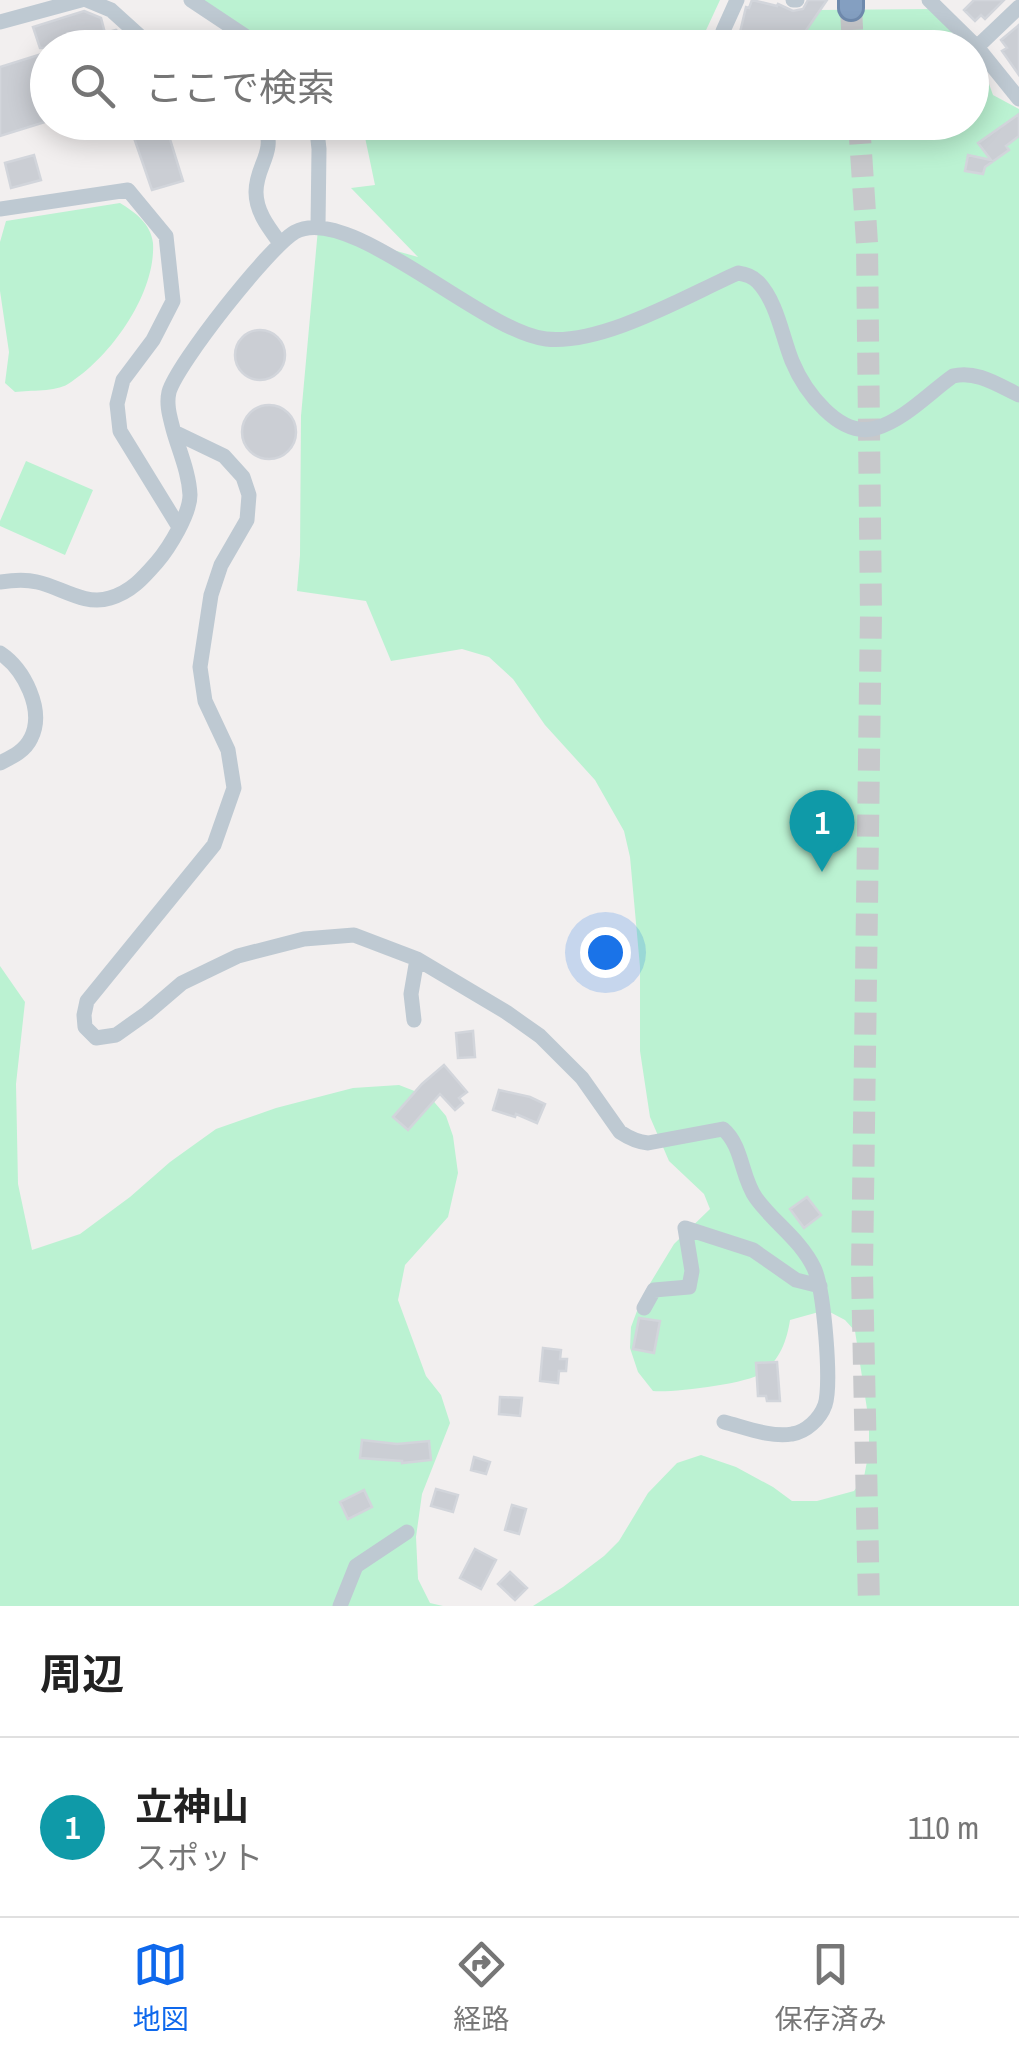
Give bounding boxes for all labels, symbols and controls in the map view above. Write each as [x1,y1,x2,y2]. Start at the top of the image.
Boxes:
search box [30,30,989,140]
icon: search [65,58,120,113]
text: ここで検索 [145,62,335,113]
pin: 1 [790,790,854,872]
your location [580,927,631,978]
text: 周辺 [40,1646,124,1702]
text: 立神山 [135,1781,249,1832]
text: 1 [65,1806,80,1849]
text: 110 m [908,1806,979,1849]
text: スポット [135,1836,263,1879]
tab: 地図 [132,1937,189,2038]
tab: 経路 [453,1937,510,2038]
tab: 保存済み [774,1937,887,2038]

